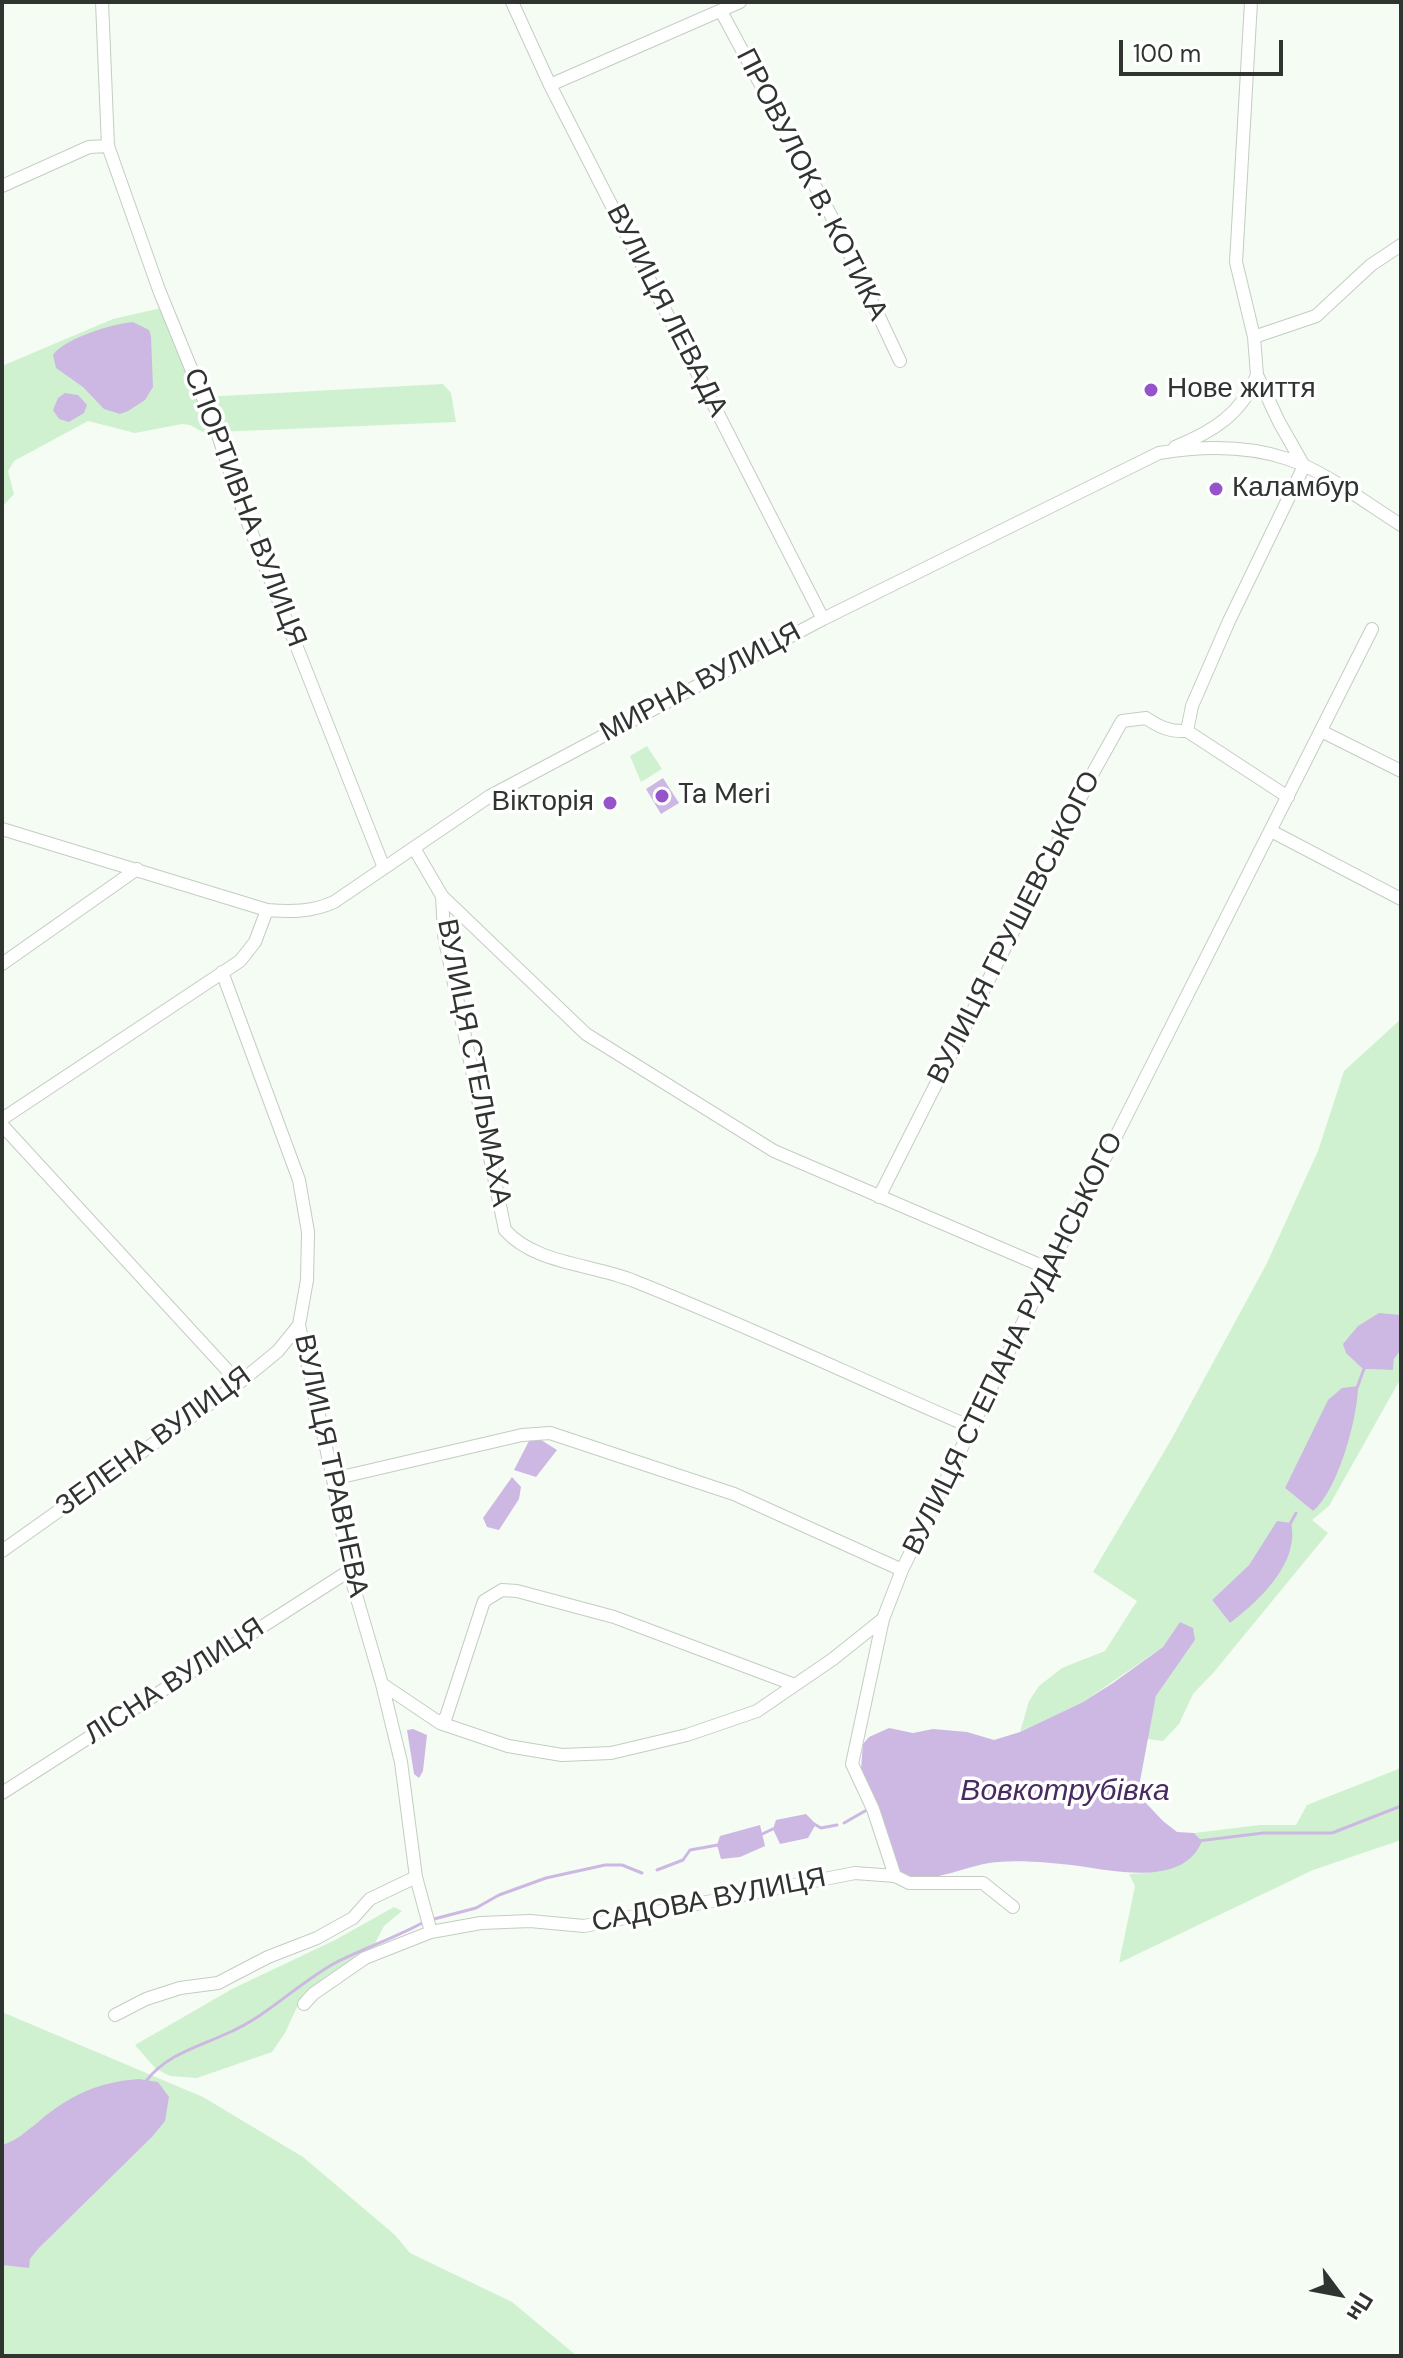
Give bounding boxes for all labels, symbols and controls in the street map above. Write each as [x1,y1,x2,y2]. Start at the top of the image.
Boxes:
scale bar [1123,24,1287,74]
text: 100 m [1133,38,1201,69]
street label: ПРОВУЛОК В. КОТИКА [728,44,894,326]
street label: ВУЛИЦЯ ЛЕВАДА [598,199,734,423]
street label: СПОРТИВНА ВУЛИЦЯ [175,364,313,652]
place label: Нове життя [1167,373,1316,407]
marker: Нове життя [1142,381,1160,399]
place label: Каламбур [1232,472,1359,506]
marker: Каламбур [1207,480,1225,498]
street label: МИРНА ВУЛИЦЯ [595,616,807,750]
street label: ВУЛИЦЯ ГРУШЕВСЬКОГО [921,766,1109,1090]
place label: Ta Meri [678,779,771,813]
place label: Вікторія [492,786,594,820]
marker: Ta Meri [653,787,671,805]
marker: Вікторія [601,794,619,812]
street label: ВУЛИЦЯ СТЕЛЬМАХА [429,916,517,1210]
street label: ВУЛИЦЯ СТЕПАНА РУДАНСЬКОГО [897,1127,1131,1561]
street label: ВУЛИЦЯ ТРАВНЕВА [286,1331,374,1601]
street label: ЗЕЛЕНА ВУЛИЦЯ [50,1360,258,1524]
street label: ЛІСНА ВУЛИЦЯ [79,1612,271,1752]
water label: Вовкотрубівка [960,1774,1170,1810]
street label: САДОВА ВУЛИЦЯ [589,1862,829,1940]
north arrow [1299,2254,1379,2334]
text: Пн [1340,2287,1380,2327]

